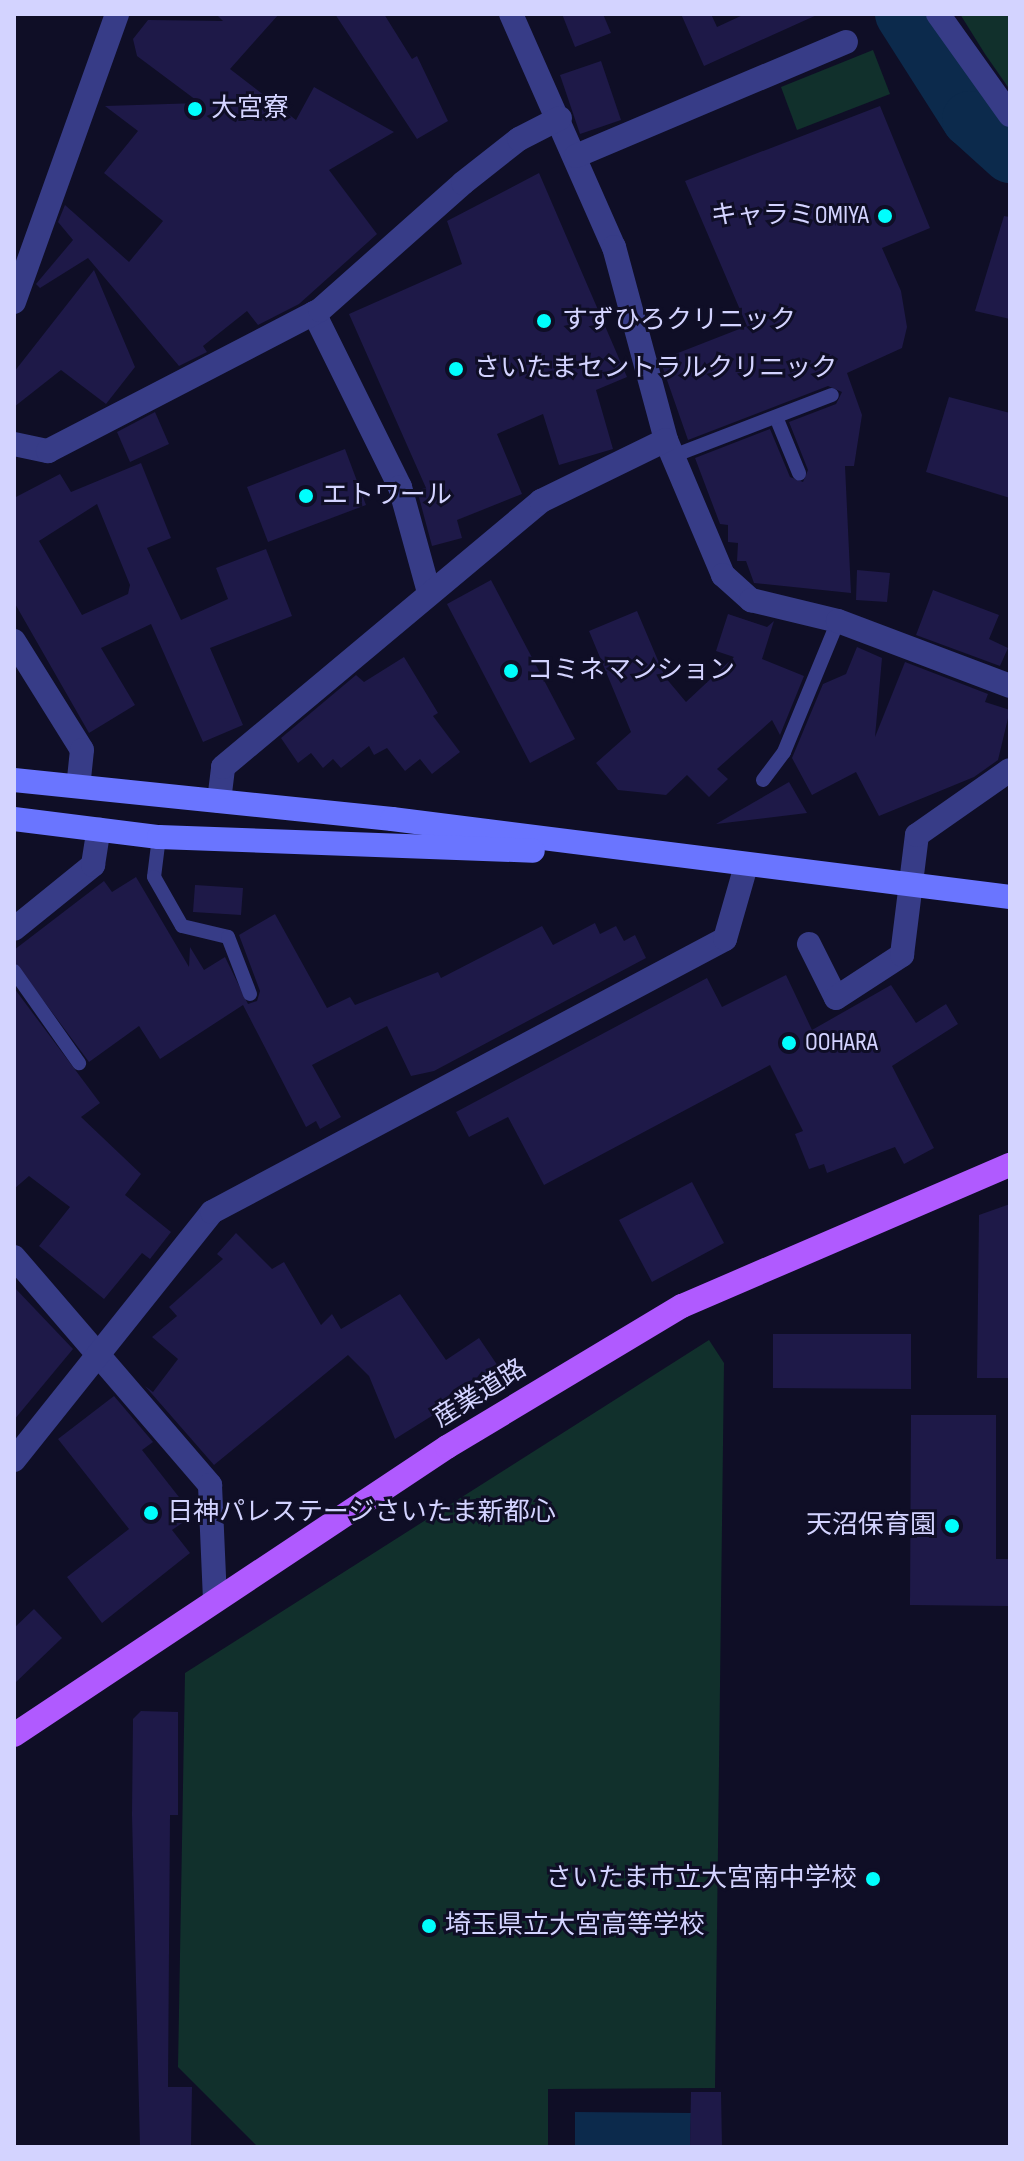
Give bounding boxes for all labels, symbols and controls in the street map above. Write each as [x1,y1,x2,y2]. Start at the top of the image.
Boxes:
place label: 大宮寮 [211,93,289,125]
marker: 大宮寮 [186,100,204,118]
place label: キャラミOMIYA [711,200,869,232]
marker: キャラミOMIYA [876,207,894,225]
place label: すずひろクリニック [562,305,796,337]
marker: すずひろクリニック [533,310,555,332]
place label: さいたまセントラルクリニック [474,353,838,385]
marker: さいたまセントラルクリニック [445,358,467,380]
place label: エトワール [322,480,452,512]
marker: エトワール [297,487,315,505]
place label: コミネマンション [527,655,735,687]
marker: コミネマンション [502,662,520,680]
place label: OOHARA [805,1027,878,1059]
marker: OOHARA [780,1034,798,1052]
street label: 産業道路 [428,1353,532,1435]
place label: 日神パレステージさいたま新都心 [167,1497,557,1529]
marker: 日神パレステージさいたま新都心 [142,1504,160,1522]
place label: 天沼保育園 [806,1510,936,1542]
marker: 天沼保育園 [943,1517,961,1535]
place label: さいたま市立大宮南中学校 [545,1863,857,1895]
marker: さいたま市立大宮南中学校 [864,1870,882,1888]
place label: 埼玉県立大宮高等学校 [445,1910,705,1942]
marker: 埼玉県立大宮高等学校 [420,1917,438,1935]

